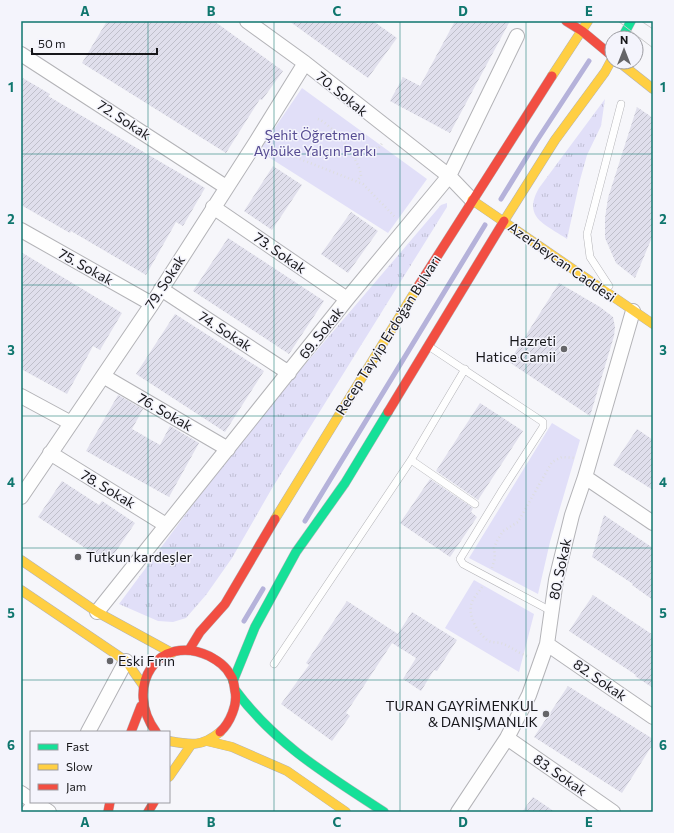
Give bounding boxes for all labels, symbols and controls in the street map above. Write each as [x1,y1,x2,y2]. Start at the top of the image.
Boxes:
text: A [80,3,90,19]
text: B [207,3,216,19]
text: C [333,3,342,19]
text: D [458,3,468,19]
text: E [585,3,593,19]
scale bar [32,30,157,56]
north arrow [604,30,644,70]
text: N [620,33,628,46]
text: 50 m [38,36,66,50]
street label: 70. Sokak [313,68,372,120]
text: 1 [8,79,14,95]
text: 1 [660,79,666,95]
street label: 72. Sokak [94,96,154,143]
park label: Şehit Öğretmen Aybüke Yalçın Parkı [254,126,376,159]
text: 2 [7,211,15,227]
text: 2 [659,211,667,227]
street label: Azerbeycan Caddesi [505,218,619,305]
street label: 73. Sokak [251,228,310,277]
street label: 75. Sokak [56,245,117,289]
street label: 79. Sokak [141,251,188,312]
street label: Recep Tayyip Erdoğan Bulvarı [331,252,444,418]
street label: 69. Sokak [295,303,347,362]
street label: 74. Sokak [196,307,255,354]
place label: Hazreti Hatice Camii [476,332,556,365]
text: 3 [7,342,15,358]
text: 3 [659,342,667,358]
marker: Hazreti Hatice Camii [559,344,569,354]
street label: 76. Sokak [135,389,196,434]
street label: 78. Sokak [78,466,139,512]
text: 4 [7,474,15,490]
text: 4 [659,474,667,490]
street label: 80. Sokak [545,536,574,601]
place label: Tutkun kardeşler [86,548,193,565]
marker: Tutkun kardeşler [73,552,83,562]
text: 5 [7,605,15,621]
text: 5 [659,605,667,621]
place label: Eski Fırın [118,652,175,669]
street label: 82. Sokak [570,655,631,704]
marker: Eski Fırın [105,656,115,666]
place label: TURAN GAYRİMENKUL & DANIŞMANLIK [386,697,538,730]
marker: TURAN GAYRİMENKUL & DANIŞMANLIK [541,709,551,719]
legend [30,731,170,803]
text: 6 [7,737,15,753]
text: 6 [659,737,667,753]
text: Fast [66,739,89,753]
street label: 83. Sokak [530,750,591,799]
text: Slow [66,759,93,773]
text: Jam [66,779,86,794]
text: A [80,814,90,830]
text: B [207,814,216,830]
text: C [333,814,342,830]
text: D [458,814,468,830]
text: E [585,814,593,830]

